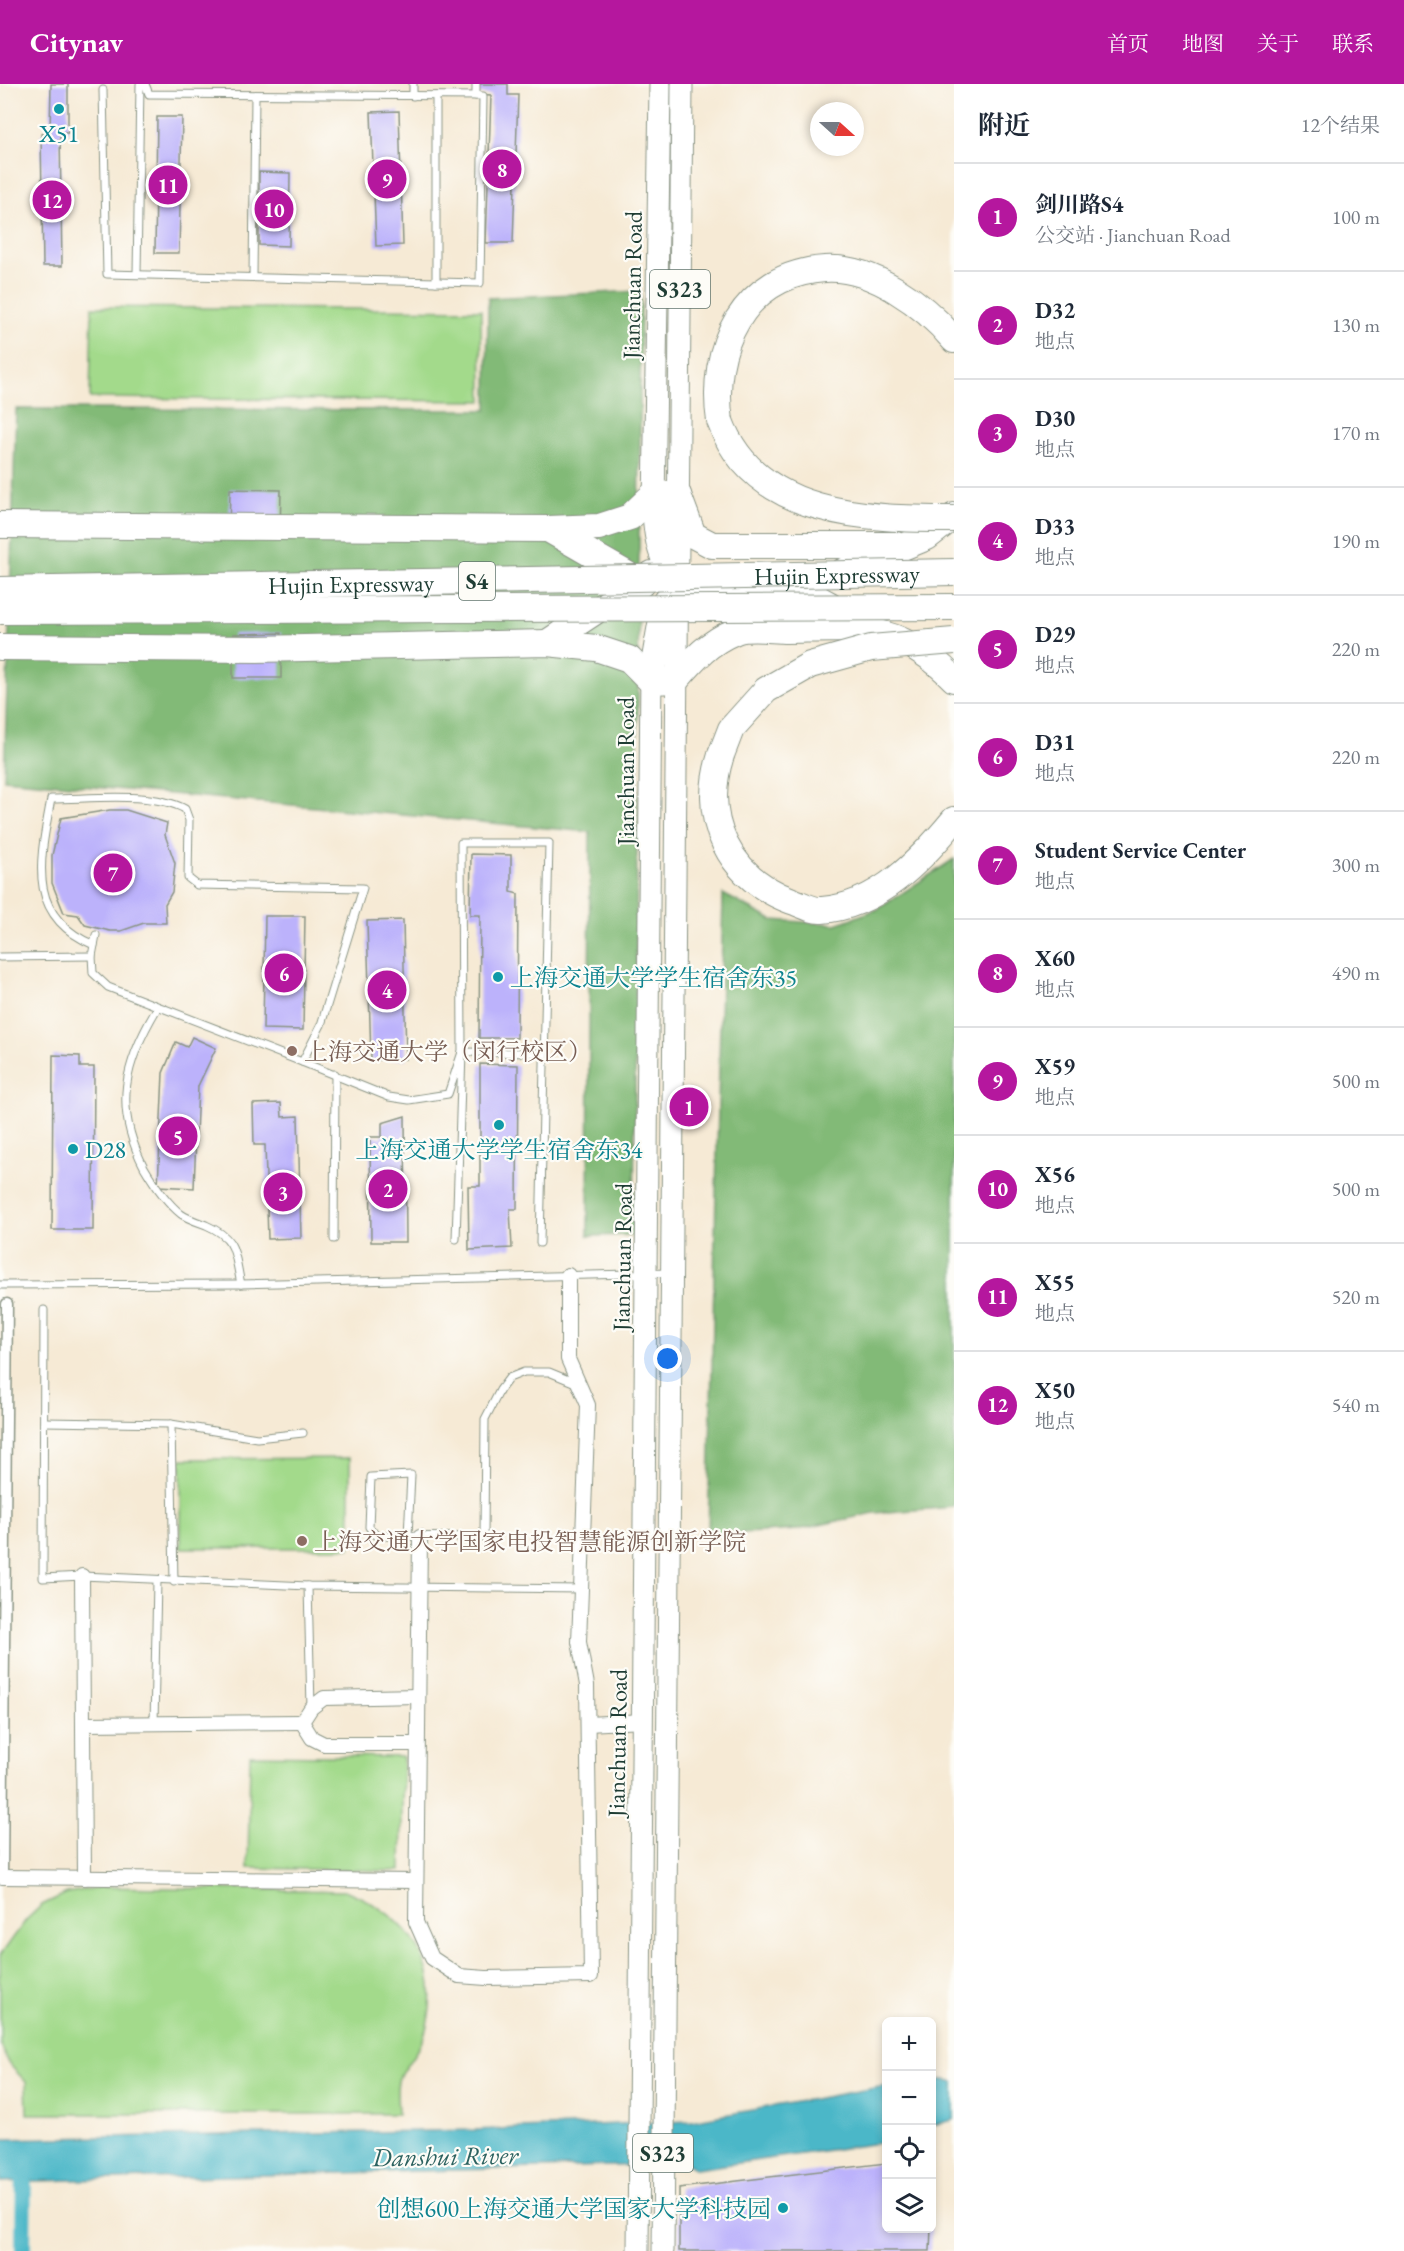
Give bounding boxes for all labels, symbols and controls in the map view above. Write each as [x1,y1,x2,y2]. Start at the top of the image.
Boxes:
text: Citynav [30,24,123,60]
text: 首页 [1107,30,1149,57]
text: 地图 [1182,30,1224,57]
text: 关于 [1257,30,1299,57]
text: 联系 [1332,30,1374,57]
marker: X51 [52,102,66,116]
north arrow [810,102,864,156]
text: 附近 [978,108,1030,142]
text: 12个结果 [1301,112,1380,138]
place label: X51 [38,118,79,149]
pin: 8 [482,146,522,191]
pin: 9 [368,156,406,202]
pin: 11 [148,162,188,208]
pin: 12 [32,178,72,222]
pin: 10 [254,186,294,232]
text: 剑川路S4 [1035,190,1124,219]
text: 1 [992,204,1003,230]
text: 100 m [1332,204,1380,230]
street label: Jianchuan Road [615,210,649,361]
text: 公交站 · Jianchuan Road [1035,222,1231,248]
road number: S323 [650,270,710,308]
text: D32 [1035,296,1075,325]
text: 2 [992,312,1003,338]
text: 130 m [1332,312,1380,338]
text: 地点 [1035,328,1075,354]
text: D30 [1035,404,1075,433]
text: 3 [992,420,1003,446]
text: 170 m [1332,420,1380,446]
text: 地点 [1035,436,1075,462]
text: D33 [1035,512,1075,541]
text: 4 [992,528,1003,554]
text: 190 m [1332,528,1380,554]
text: 地点 [1035,544,1075,570]
street label: Hujin Expressway [753,557,921,591]
road number: S4 [459,562,495,600]
street label: Hujin Expressway [268,566,435,600]
text: D29 [1035,620,1075,649]
text: 5 [992,636,1003,662]
text: 220 m [1332,636,1380,662]
text: 地点 [1035,652,1075,678]
street label: Jianchuan Road [610,696,641,847]
text: D31 [1035,728,1075,757]
text: 6 [992,744,1003,770]
text: 220 m [1332,744,1380,770]
text: 地点 [1035,760,1075,786]
text: Student Service Center [1035,836,1246,865]
pin: 7 [94,850,132,896]
text: 7 [992,852,1003,878]
text: 300 m [1332,852,1380,878]
text: 地点 [1035,868,1075,894]
text: X60 [1035,944,1075,973]
pin: 6 [264,950,304,996]
text: 8 [992,960,1003,986]
text: 490 m [1332,960,1380,986]
place label: 上海交通大学学生宿舍东35 [510,962,797,993]
pin: 4 [368,968,406,1012]
marker: 上海交通大学学生宿舍东35 [491,970,505,984]
text: 地点 [1035,976,1075,1002]
place label: 上海交通大学（闵行校区） [304,1036,592,1067]
marker: 上海交通大学（闵行校区） [285,1044,299,1058]
text: X59 [1035,1052,1075,1081]
text: 9 [992,1068,1003,1094]
text: 500 m [1332,1068,1380,1094]
pin: 1 [670,1084,708,1130]
text: 地点 [1035,1084,1075,1110]
pin: 5 [158,1114,198,1158]
marker: 上海交通大学学生宿舍东34 [492,1118,506,1132]
place label: D28 [85,1134,126,1165]
place label: 上海交通大学学生宿舍东34 [355,1134,643,1165]
marker: D28 [66,1142,80,1156]
text: X56 [1035,1160,1075,1189]
pin: 2 [368,1166,408,1212]
pin: 3 [264,1170,302,1214]
text: 10 [987,1176,1008,1202]
text: 500 m [1332,1176,1380,1202]
street label: Jianchuan Road [605,1182,639,1333]
text: 地点 [1035,1192,1075,1218]
text: X55 [1035,1268,1075,1297]
text: 11 [987,1284,1008,1310]
text: 520 m [1332,1284,1380,1310]
text: 地点 [1035,1300,1075,1326]
your location [653,1344,682,1373]
text: X50 [1035,1376,1075,1405]
text: 12 [987,1392,1008,1418]
text: 540 m [1332,1392,1380,1418]
text: 地点 [1035,1408,1075,1434]
place label: 上海交通大学国家电投智慧能源创新学院 [314,1526,746,1557]
marker: 上海交通大学国家电投智慧能源创新学院 [295,1534,309,1548]
street label: Jianchuan Road [600,1668,634,1819]
map controls [882,2017,936,2233]
button: + [882,2017,936,2071]
button: − [882,2071,936,2125]
button: locate [882,2125,936,2179]
road number: S323 [633,2134,693,2172]
water label: Danshui River [371,2138,519,2174]
button: layers [882,2179,936,2233]
place label: 创想600上海交通大学国家大学科技园 [376,2193,771,2224]
marker: 创想600上海交通大学国家大学科技园 [776,2201,790,2215]

